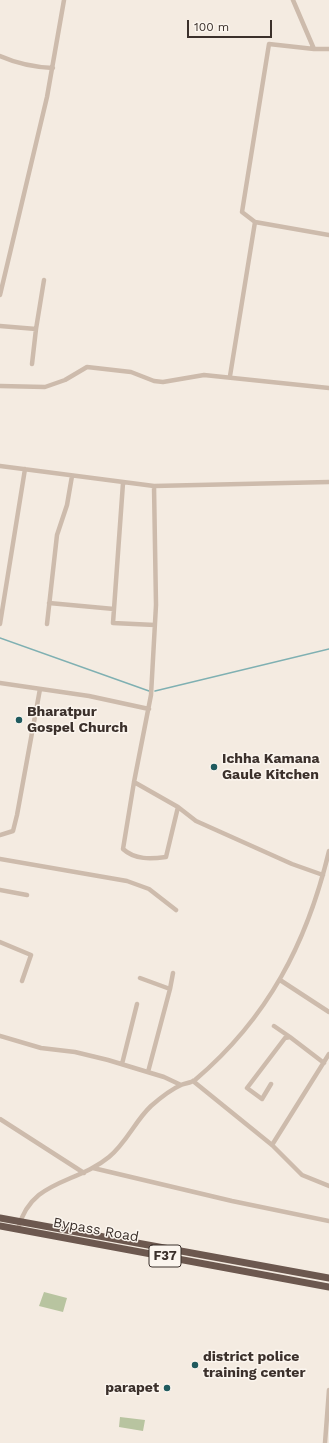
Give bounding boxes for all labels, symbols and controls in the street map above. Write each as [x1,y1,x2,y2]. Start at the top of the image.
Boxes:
scale bar [189,12,274,38]
text: 100 m [194,20,229,34]
place label: Bharatpur Gospel Church [27,704,128,736]
marker: Bharatpur Gospel Church [14,715,24,725]
place label: Ichha Kamana Gaule Kitchen [222,751,320,784]
marker: Ichha Kamana Gaule Kitchen [209,762,219,772]
street label: Bypass Road [52,1214,140,1246]
road number: F37 [149,1245,181,1267]
place label: district police training center [203,1349,305,1382]
marker: district police training center [190,1360,200,1370]
place label: parapet [105,1380,159,1396]
marker: parapet [162,1383,172,1393]

